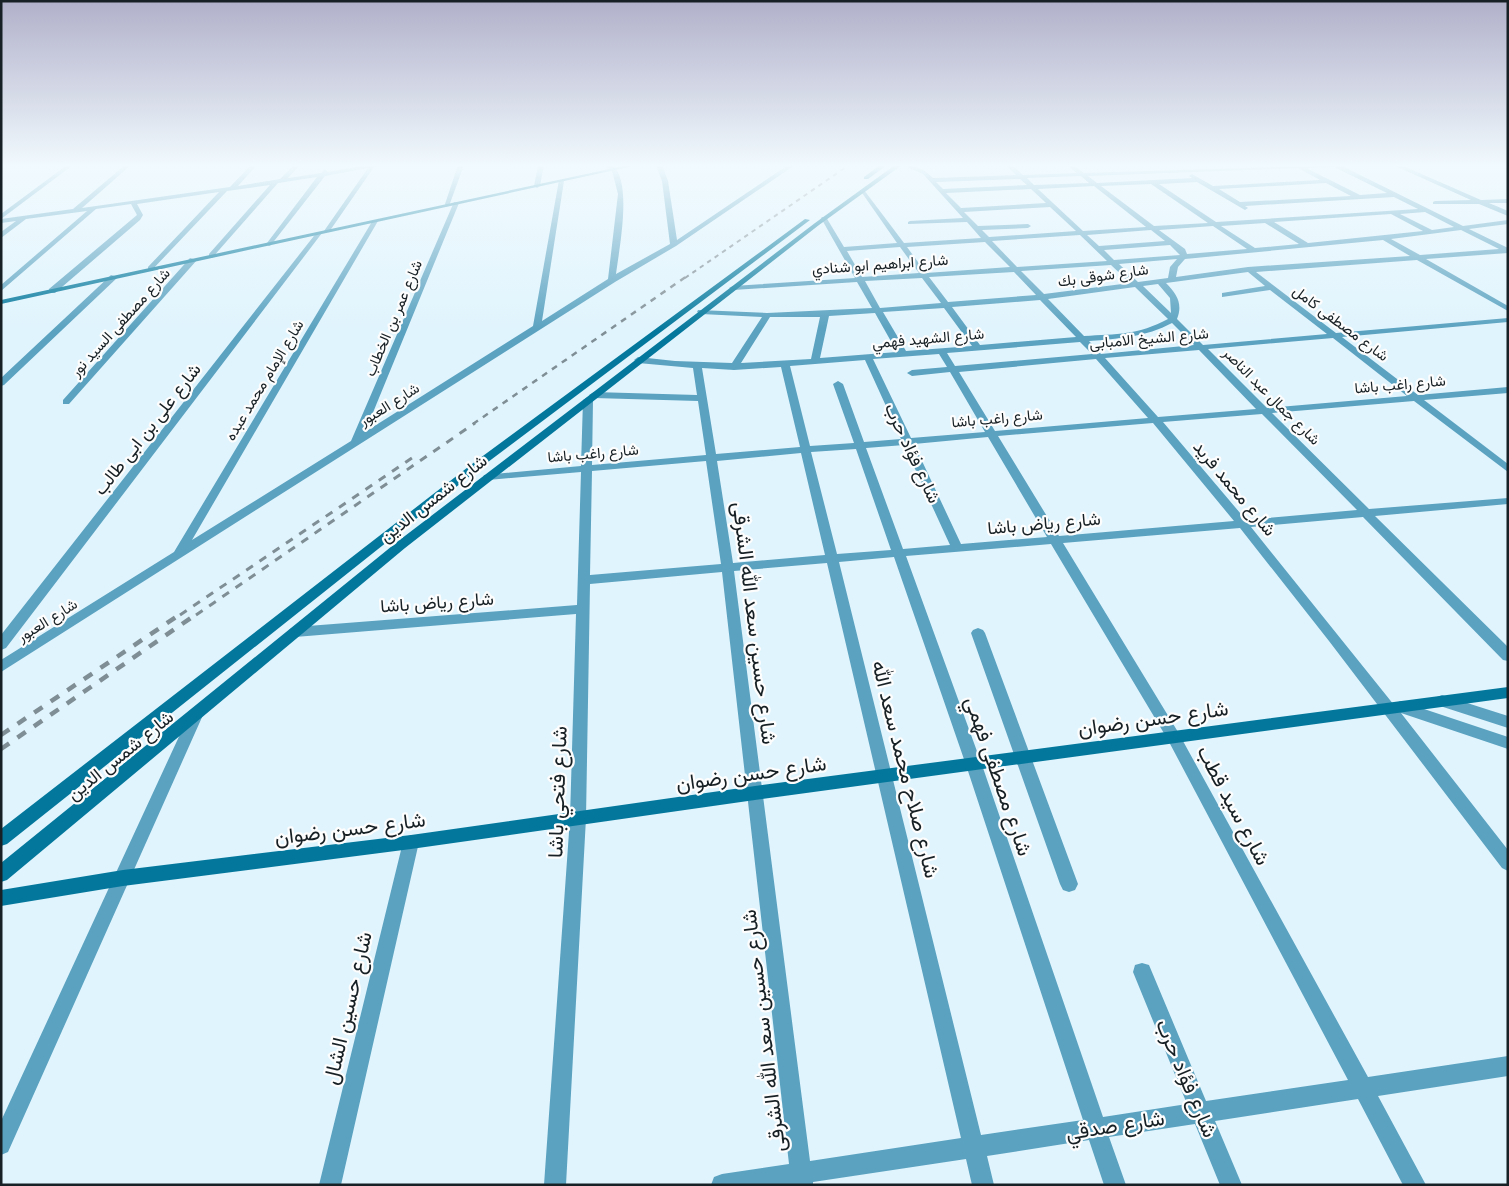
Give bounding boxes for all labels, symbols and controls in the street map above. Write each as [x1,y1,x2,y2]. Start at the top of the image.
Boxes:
street label: شارع ابراهيم ابو شنادي [811,250,949,282]
street label: شارع عمر بن الخطاب [360,257,428,380]
street label: شارع شوقى بك [1057,259,1150,293]
street label: شارع مصطفى السيد نور [65,263,176,383]
street label: شارع مصطفى كامل [1288,281,1393,367]
street label: شارع الإمام محمد عبده [220,316,309,445]
street label: شارع الشيخ الامبابى [1089,323,1210,355]
street label: شارع الشهيد فهمي [871,324,985,356]
street label: شارع جمال عبد الناصر [1217,343,1325,450]
street label: شارع على بن ابى طالب [88,358,207,500]
street label: شارع راغب باشا [1354,371,1447,399]
street label: شارع العبور [354,378,424,432]
street label: شارع فؤاد حرب [879,399,946,507]
street label: شارع راغب باشا [951,405,1044,433]
street label: شارع محمد فريد [1188,435,1282,541]
street label: شارع راغب باشا [547,440,640,468]
street label: شارع شمس الدين [374,449,492,548]
street label: شارع حسين سعد الله الشرقى [726,500,783,746]
street label: شارع رياض باشا [986,507,1102,540]
street label: شارع رياض باشا [380,587,494,618]
street label: شارع العبور [12,594,82,648]
street label: شارع صلاح محمد سعد الله [865,657,946,881]
street label: شارع مصطفى فهمي [955,693,1039,861]
street label: شارع حسن رضوان [1076,694,1230,743]
street label: شارع شمس الدين [62,705,179,806]
street label: شارع فتحي باشا [541,726,577,859]
street label: شارع سيد قطب [1190,740,1277,870]
street label: شارع حسن رضوان [674,749,828,798]
street label: شارع حسن رضوان [273,805,427,852]
street label: شارع حسين سعد الله الشرقى [735,908,792,1154]
street label: شارع حسين الشال [316,929,379,1087]
street label: شارع فؤاد حرب [1149,1015,1224,1142]
street label: شارع صدقي [1064,1104,1167,1150]

